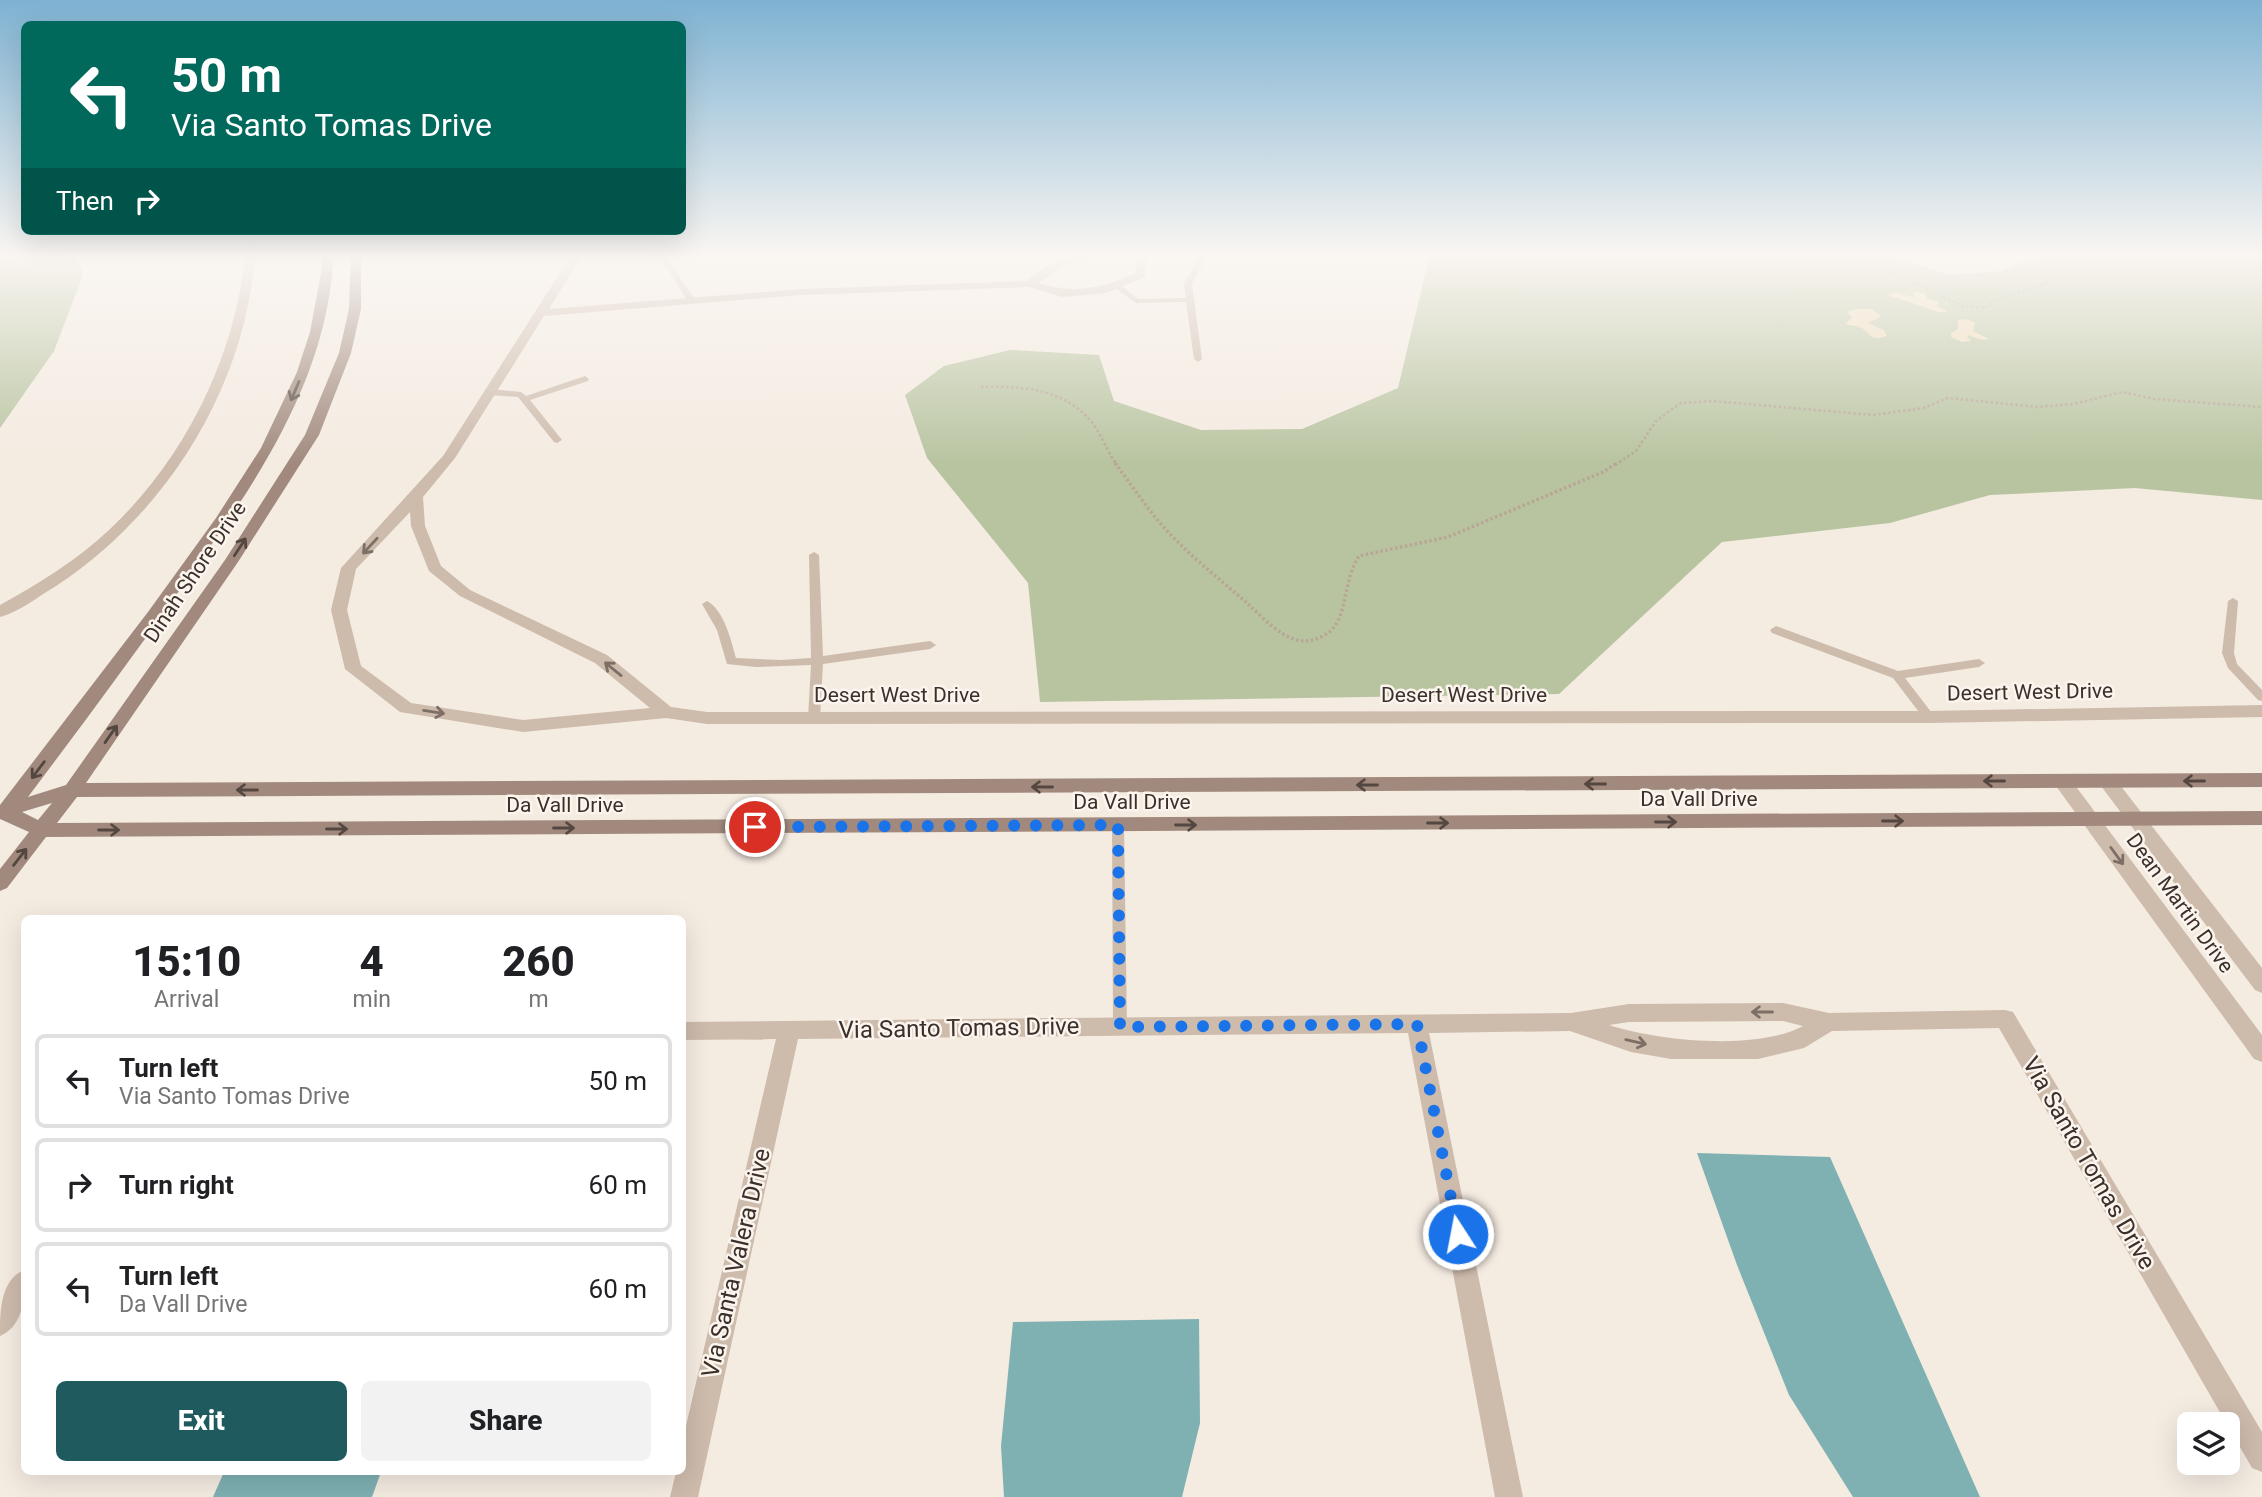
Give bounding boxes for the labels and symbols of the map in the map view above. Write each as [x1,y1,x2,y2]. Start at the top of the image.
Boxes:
one-way arrow [288,380,301,402]
street label: Dinah Shore Drive [139,497,251,647]
one-way arrow [233,538,248,557]
one-way arrow [361,538,378,555]
one-way arrow [604,662,623,677]
street label: Desert West Drive [1947,679,2113,705]
street label: Desert West Drive [814,683,980,707]
street label: Desert West Drive [1381,683,1547,707]
one-way arrow [422,706,445,719]
one-way arrow [104,725,118,744]
one-way arrow [31,760,46,778]
one-way arrow [2183,774,2206,788]
one-way arrow [1983,775,2006,788]
one-way arrow [1584,777,1607,791]
one-way arrow [1356,778,1379,792]
one-way arrow [1031,780,1054,794]
one-way arrow [236,783,259,797]
street label: Da Vall Drive [1640,787,1758,811]
street label: Da Vall Drive [1073,790,1191,814]
street label: Da Vall Drive [506,793,624,817]
pin [725,797,785,857]
one-way arrow [1882,814,1905,827]
one-way arrow [1654,815,1677,829]
one-way arrow [1427,816,1450,830]
one-way arrow [1175,818,1198,832]
one-way arrow [552,821,575,835]
one-way arrow [325,822,348,836]
one-way arrow [97,823,120,837]
street label: Dean Martin Drive [2121,829,2239,977]
one-way arrow [2110,846,2124,865]
one-way arrow [13,848,28,866]
one-way arrow [1751,1005,1774,1019]
street label: Via Santo Tomas Drive [838,1012,1080,1044]
one-way arrow [1624,1036,1647,1049]
street label: Via Santo Tomas Drive [2017,1052,2161,1274]
street label: Via Santa Valera Drive [696,1146,776,1380]
position arrow [1421,1197,1495,1271]

